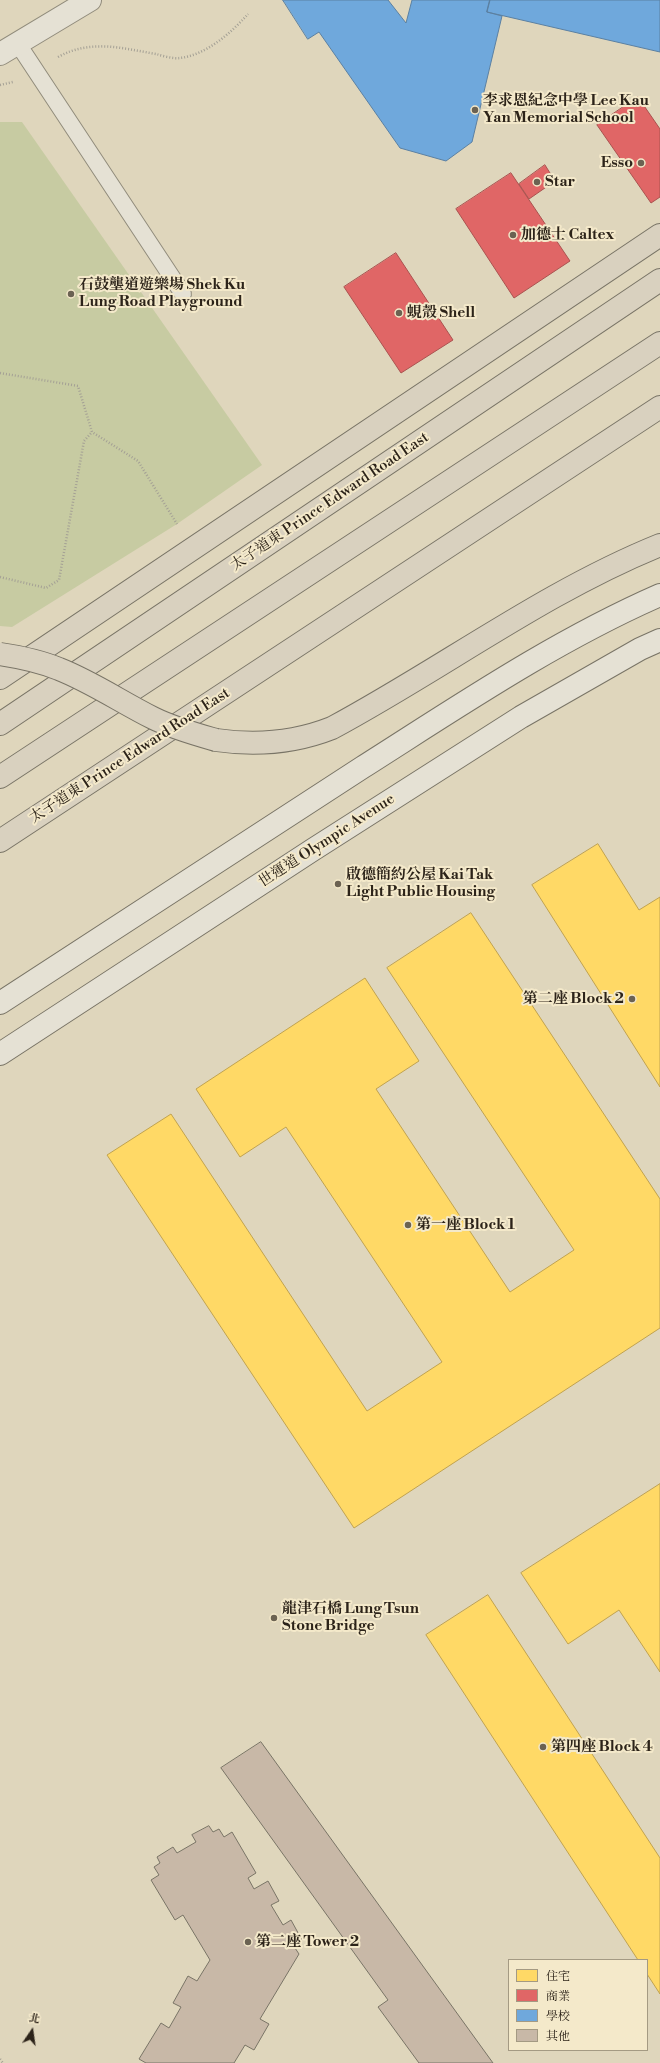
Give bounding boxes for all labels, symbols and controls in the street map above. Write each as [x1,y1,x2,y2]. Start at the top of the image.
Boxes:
place label: 李求恩紀念中學 Lee Kau Yan Memorial School [483,92,649,127]
marker: 李求恩紀念中學 Lee Kau Yan Memorial School [470,105,480,115]
place label: Esso [601,154,633,172]
marker: Esso [636,158,646,168]
place label: Star [545,173,575,191]
marker: Star [532,177,542,187]
place label: 加德士 Caltex [521,226,614,244]
marker: 加德士 Caltex [508,230,518,240]
place label: 石鼓壟道遊樂場 Shek Ku Lung Road Playground [79,276,245,311]
marker: 石鼓壟道遊樂場 Shek Ku Lung Road Playground [66,289,76,299]
place label: 蜆殼 Shell [407,304,475,322]
marker: 蜆殼 Shell [394,308,404,318]
street label: 太子道東 Prince Edward Road East [228,429,432,575]
street label: 太子道東 Prince Edward Road East [27,684,233,828]
street label: 世運道 Olympic Avenue [256,790,398,892]
place label: 啟德簡約公屋 Kai Tak Light Public Housing [346,866,495,901]
marker: 啟德簡約公屋 Kai Tak Light Public Housing [333,879,343,889]
place label: 第二座 Block 2 [523,990,624,1008]
marker: 第二座 Block 2 [627,994,637,1004]
place label: 第一座 Block 1 [416,1216,515,1234]
marker: 第一座 Block 1 [403,1220,413,1230]
place label: 龍津石橋 Lung Tsun Stone Bridge [282,1600,419,1635]
marker: 龍津石橋 Lung Tsun Stone Bridge [269,1613,279,1623]
place label: 第四座 Block 4 [551,1738,653,1756]
marker: 第四座 Block 4 [538,1742,548,1752]
place label: 第二座 Tower 2 [256,1933,359,1951]
marker: 第二座 Tower 2 [243,1937,253,1947]
legend [508,1959,648,2051]
text: 住宅 [546,1969,570,1984]
text: 商業 [546,1989,570,2004]
text: 學校 [546,2009,570,2024]
north arrow [12,2011,52,2051]
text: 北 [28,2011,42,2027]
text: 其他 [546,2029,570,2044]

